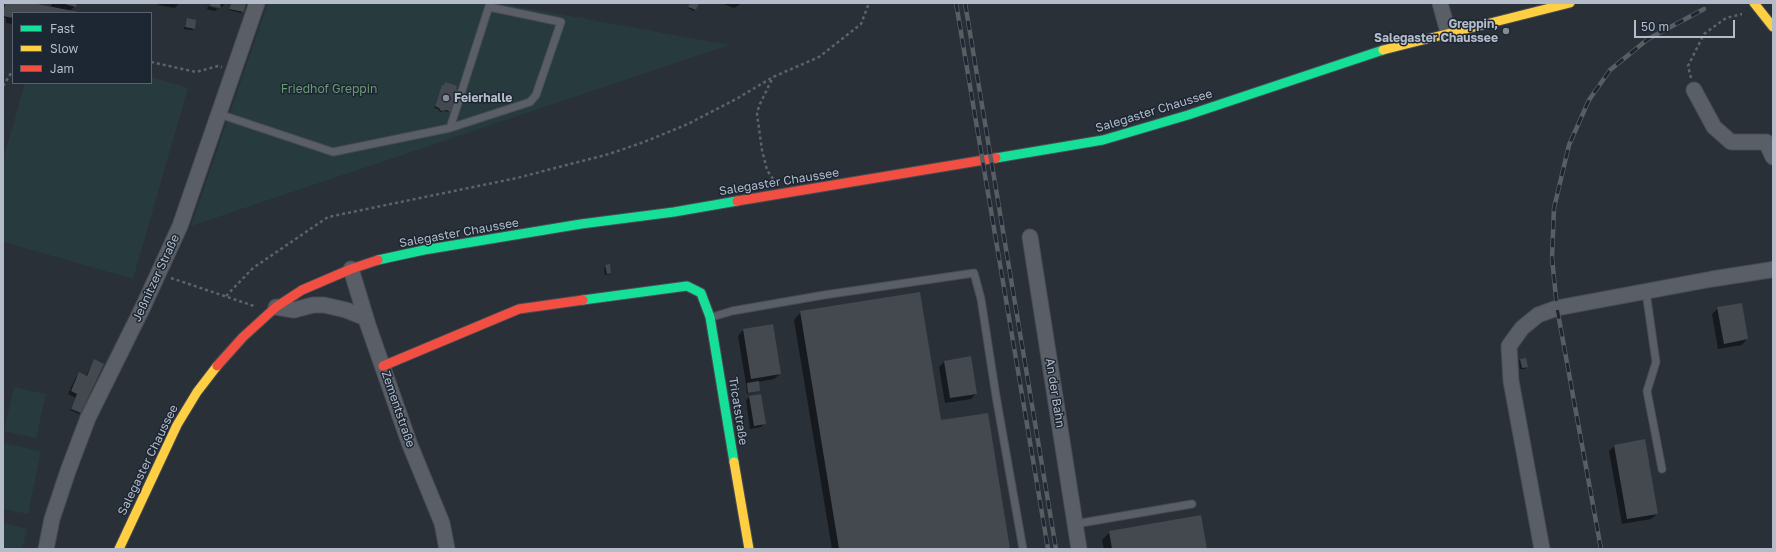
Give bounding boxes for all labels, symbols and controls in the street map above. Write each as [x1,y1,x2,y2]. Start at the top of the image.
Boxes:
legend [12,12,152,84]
scale bar [1636,12,1737,38]
place label: Greppin, Salegaster Chaussee [1374,17,1498,45]
text: 50 m [1641,19,1669,34]
text: Fast [50,21,75,36]
marker: Greppin, Salegaster Chaussee [1501,26,1511,36]
text: Slow [50,41,78,56]
text: Jam [50,61,74,76]
park label: Friedhof Greppin [281,82,377,96]
street label: Salegaster Chaussee [1094,86,1214,136]
place label: Feierhalle [454,91,512,105]
marker: Feierhalle [441,93,451,103]
street label: Salegaster Chaussee [718,165,840,199]
street label: Salegaster Chaussee [398,215,520,251]
street label: Jeßnitzer Straße [130,232,182,324]
street label: An der Bahn [1042,357,1068,429]
street label: Zementstraße [378,369,418,449]
street label: Tricatstraße [726,376,750,446]
street label: Salegaster Chaussee [115,402,181,518]

